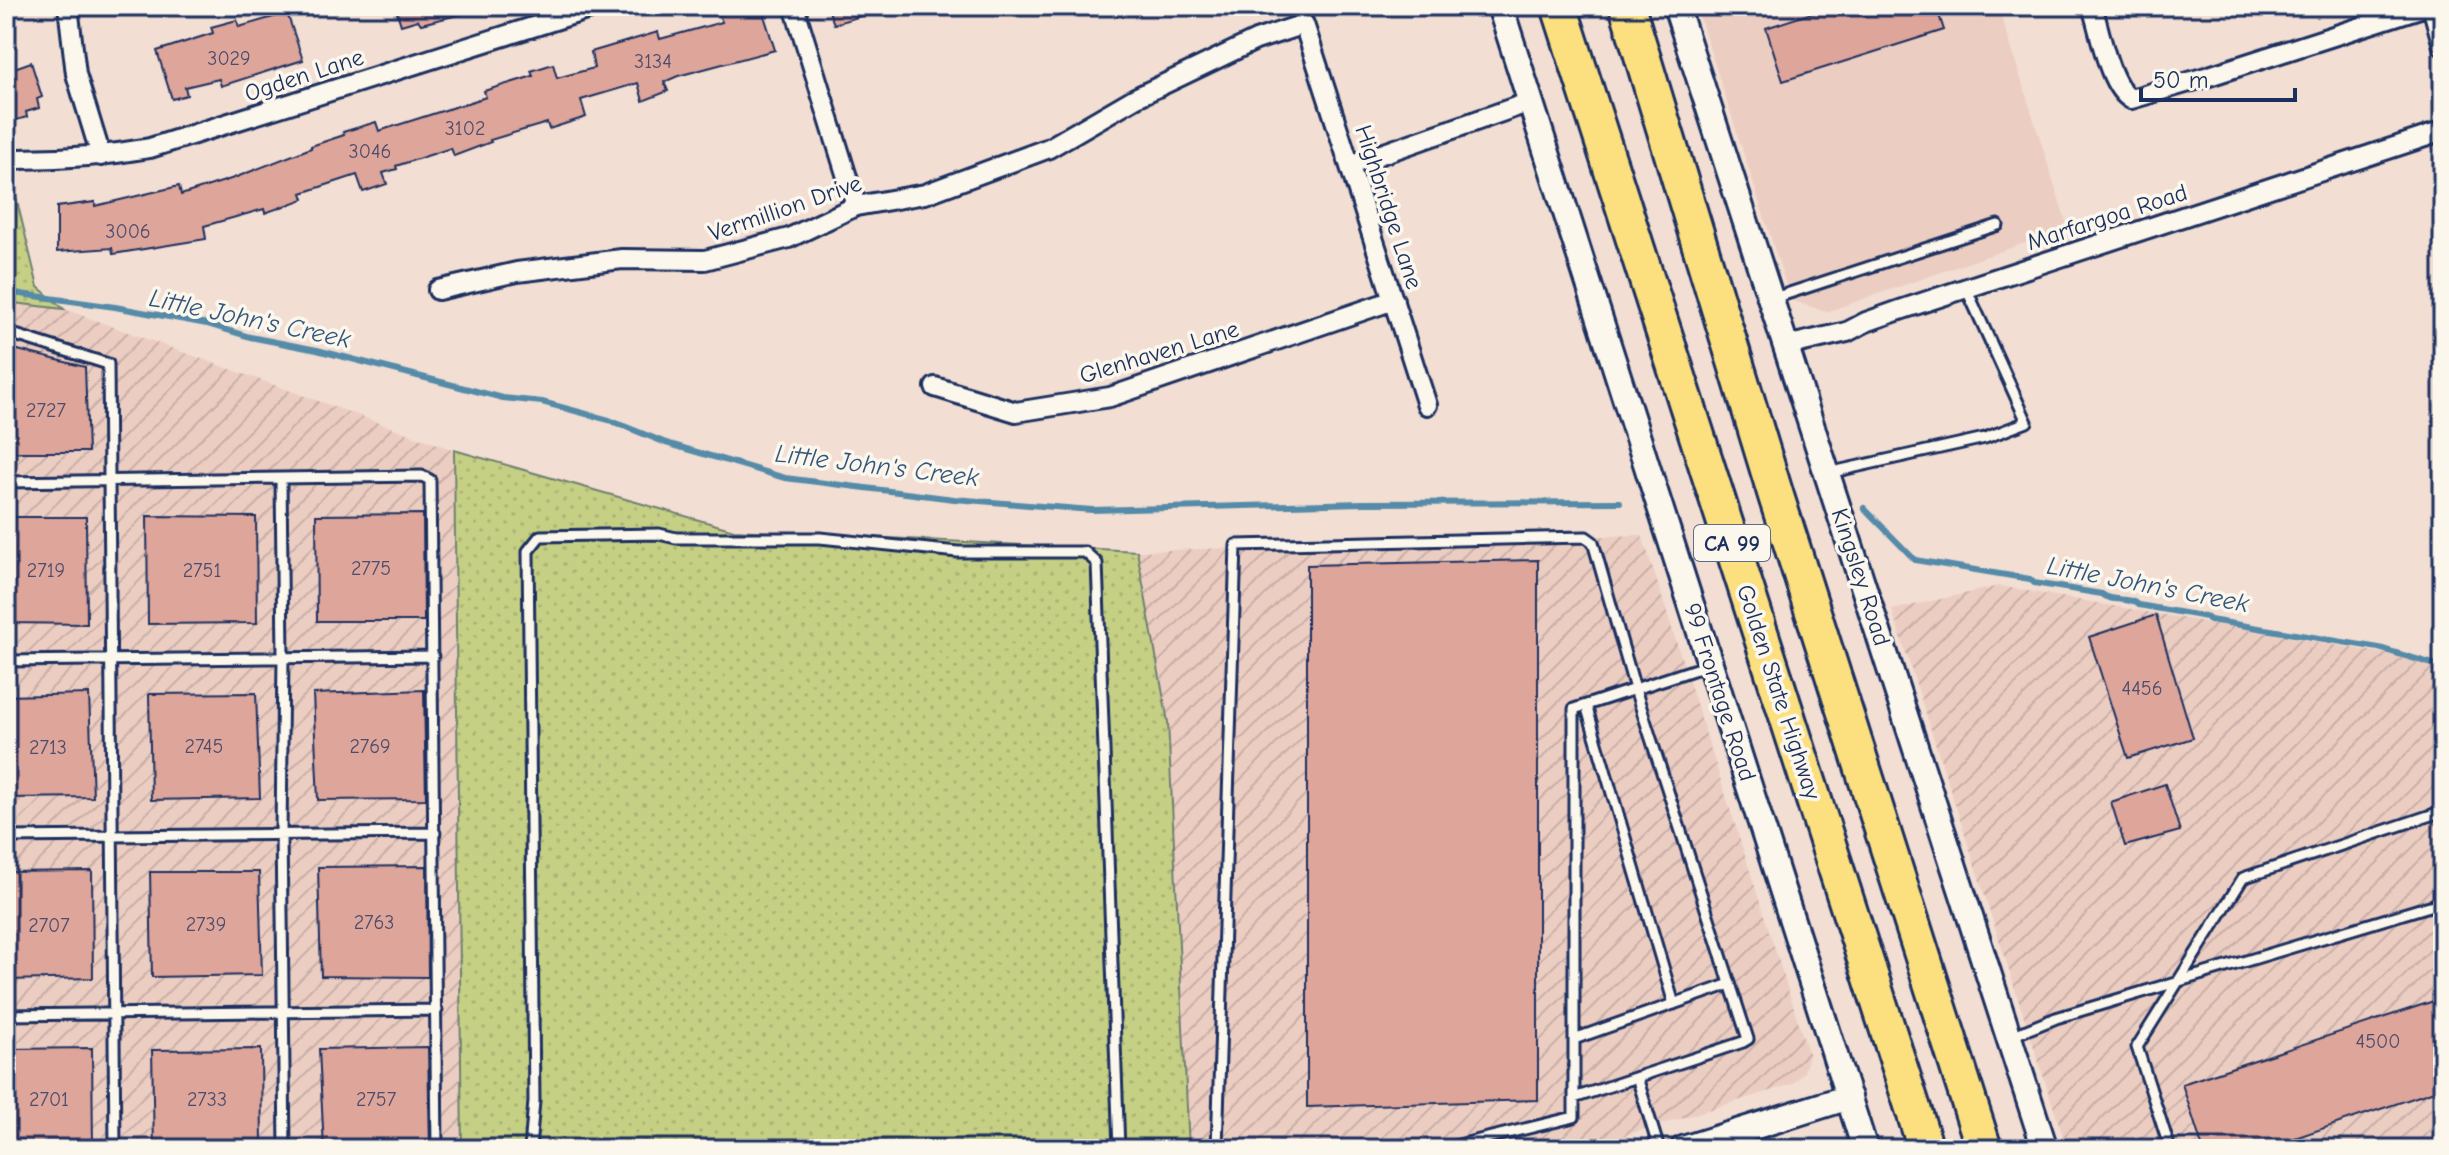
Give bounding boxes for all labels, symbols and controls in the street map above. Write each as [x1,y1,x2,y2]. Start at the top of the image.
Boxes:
street label: Ogden Lane [241,43,367,107]
house number: 3029 [207,47,251,70]
house number: 3134 [634,50,672,73]
scale bar [2141,52,2295,102]
text: 50 m [2153,66,2209,94]
house number: 3102 [445,117,485,140]
street label: Highbridge Lane [1349,121,1429,293]
house number: 3046 [349,140,391,163]
street label: Vermillion Drive [705,169,865,247]
street label: Marfargoa Road [2023,178,2191,256]
house number: 3006 [105,220,151,243]
water label: Little John's Creek [146,283,353,355]
street label: Glenhaven Lane [1076,314,1242,390]
house number: 2727 [26,399,66,422]
water label: Little John's Creek [773,439,981,493]
street label: Kingsley Road [1826,505,1896,649]
road number: CA 99 [1694,525,1770,561]
water label: Little John's Creek [2044,551,2252,619]
house number: 2775 [351,557,391,580]
house number: 2719 [27,559,65,582]
house number: 2751 [183,559,221,582]
street label: Golden State Highway [1731,581,1827,803]
street label: 99 Frontage Road [1678,599,1762,785]
house number: 4456 [2121,677,2163,700]
house number: 2745 [185,735,223,758]
house number: 2769 [349,735,391,758]
house number: 2713 [29,736,67,759]
house number: 2763 [354,911,394,934]
house number: 2739 [186,913,226,936]
house number: 2707 [28,914,70,937]
house number: 4500 [2356,1030,2400,1053]
house number: 2701 [29,1088,69,1111]
house number: 2733 [187,1088,227,1111]
house number: 2757 [356,1088,397,1111]

